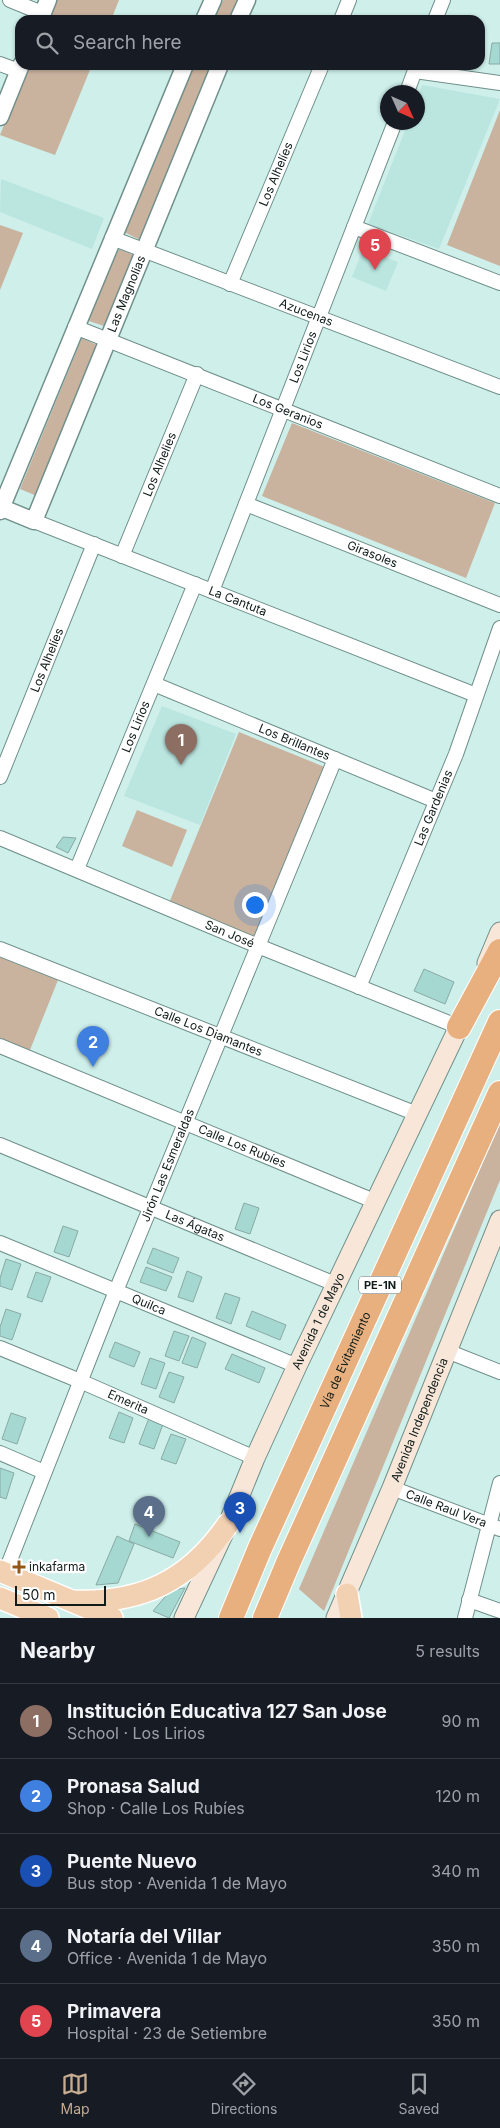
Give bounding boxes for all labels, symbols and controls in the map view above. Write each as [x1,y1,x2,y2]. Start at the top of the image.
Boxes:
search box [15,15,485,70]
icon: search [33,29,61,57]
text: Search here [73,31,182,54]
north arrow [380,85,425,130]
street label: Los Alhelíes [256,140,296,208]
pin: 5 [359,229,391,270]
street label: Las Magnolias [104,253,148,334]
street label: Azucenas [277,295,335,329]
street label: Los Lirios [286,329,320,385]
street label: Los Geranios [251,390,325,432]
street label: Los Alhelies [139,430,179,499]
street label: Girasoles [345,537,400,571]
street label: La Cantuta [207,583,269,619]
street label: Los Alhelíes [27,626,66,694]
street label: Los Lirios [118,698,153,755]
street label: Los Brillantes [257,720,333,763]
pin: 1 [165,724,197,765]
street label: Las Gardenias [411,768,456,848]
your location [242,892,268,918]
street label: San José [203,917,257,951]
street label: Calle Los Diamantes [152,1003,265,1059]
pin: 2 [77,1026,109,1067]
street label: Jirón Las Esmeraldas [137,1106,197,1224]
street label: Calle Los Rubíes [196,1121,288,1171]
street label: Las Ágatas [163,1206,227,1244]
street label: Avenida 1 de Mayo [288,1270,347,1372]
road number: PE-1N [359,1276,401,1294]
street label: Quilca [130,1290,168,1318]
street label: Vía de Evitamiento [316,1309,374,1411]
street label: Avenida Independencia [387,1355,451,1484]
street label: Emerita [105,1386,151,1417]
street label: Calle Raul Vera [404,1486,489,1530]
pin: 3 [224,1492,256,1533]
pin: 4 [133,1496,165,1537]
place label: inkafarma [29,1559,85,1574]
marker: inkafarma [13,1561,25,1573]
scale bar [15,1583,106,1606]
text: 50 m [22,1586,56,1603]
text: Nearby [20,1638,95,1663]
text: 5 results [415,1641,480,1661]
text: Institución Educativa 127 San Jose [67,1700,387,1723]
text: 1 [33,1711,39,1731]
text: 90 m [441,1711,480,1731]
text: School · Los Lirios [67,1723,205,1743]
text: Pronasa Salud [67,1775,200,1798]
text: 2 [31,1786,41,1806]
text: 120 m [435,1786,480,1806]
text: Shop · Calle Los Rubíes [67,1798,245,1818]
text: Puente Nuevo [67,1850,197,1873]
text: 3 [31,1861,41,1881]
text: 340 m [431,1861,480,1881]
text: Bus stop · Avenida 1 de Mayo [67,1873,287,1893]
text: Notaría del Villar [67,1925,221,1948]
text: 4 [31,1936,41,1956]
text: 350 m [432,1936,480,1956]
text: Office · Avenida 1 de Mayo [67,1948,267,1968]
text: Primavera [67,2000,161,2023]
text: 5 [31,2011,41,2031]
text: 350 m [432,2011,480,2031]
text: Hospital · 23 de Setiembre [67,2023,267,2043]
tab: Map [61,2070,90,2117]
tab: Directions [211,2070,277,2117]
tab: Saved [398,2070,439,2117]

